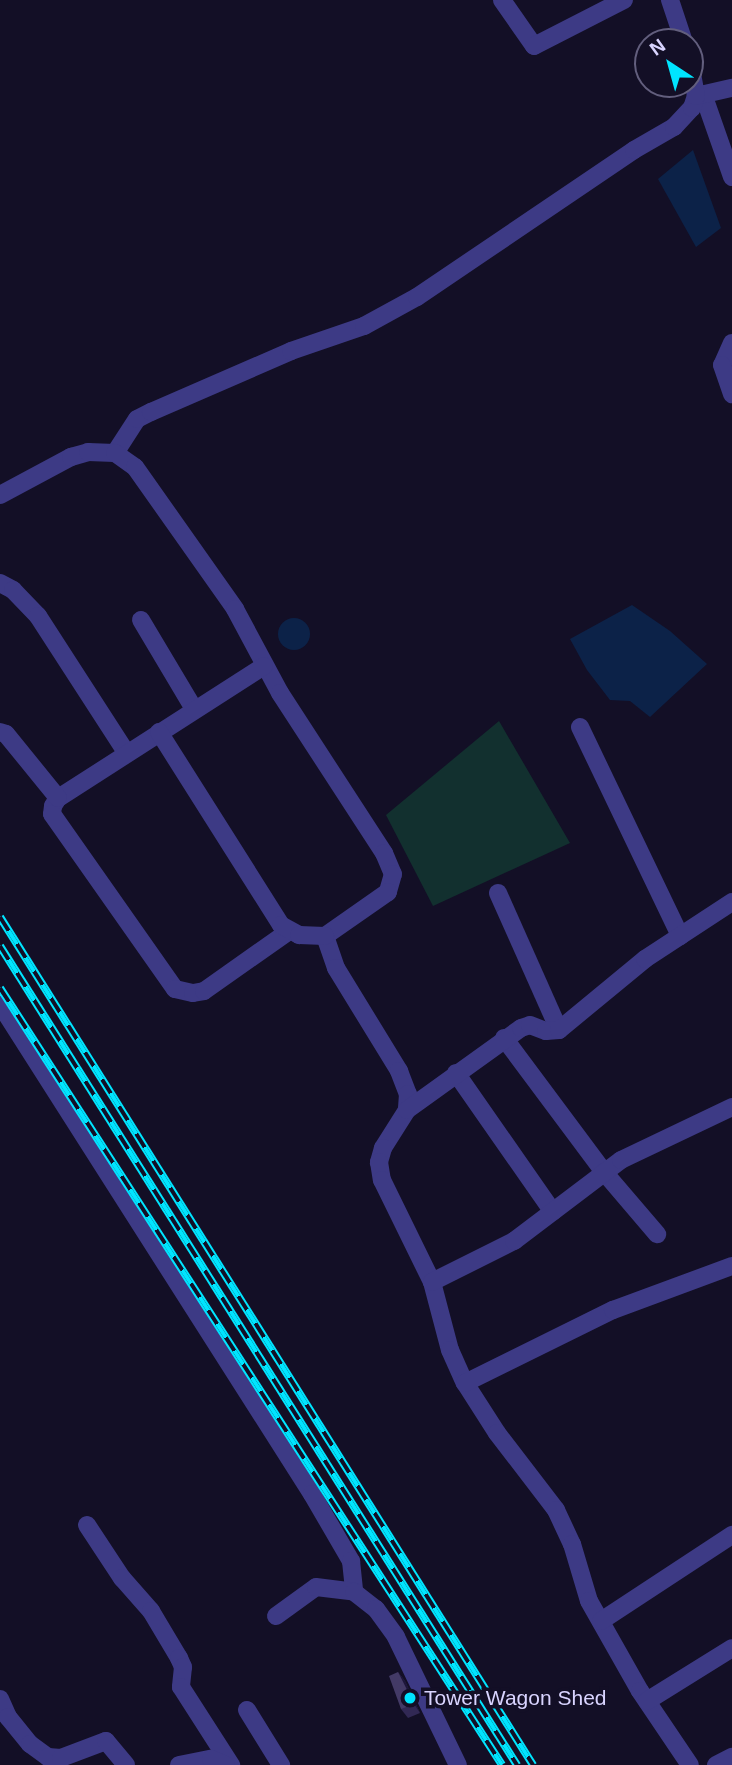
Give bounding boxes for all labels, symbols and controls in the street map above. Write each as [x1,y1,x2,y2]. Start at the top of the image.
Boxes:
north arrow [634,28,704,98]
text: N [646,35,669,60]
place label: Tower Wagon Shed [424,1685,606,1711]
marker: Tower Wagon Shed [402,1690,418,1706]

